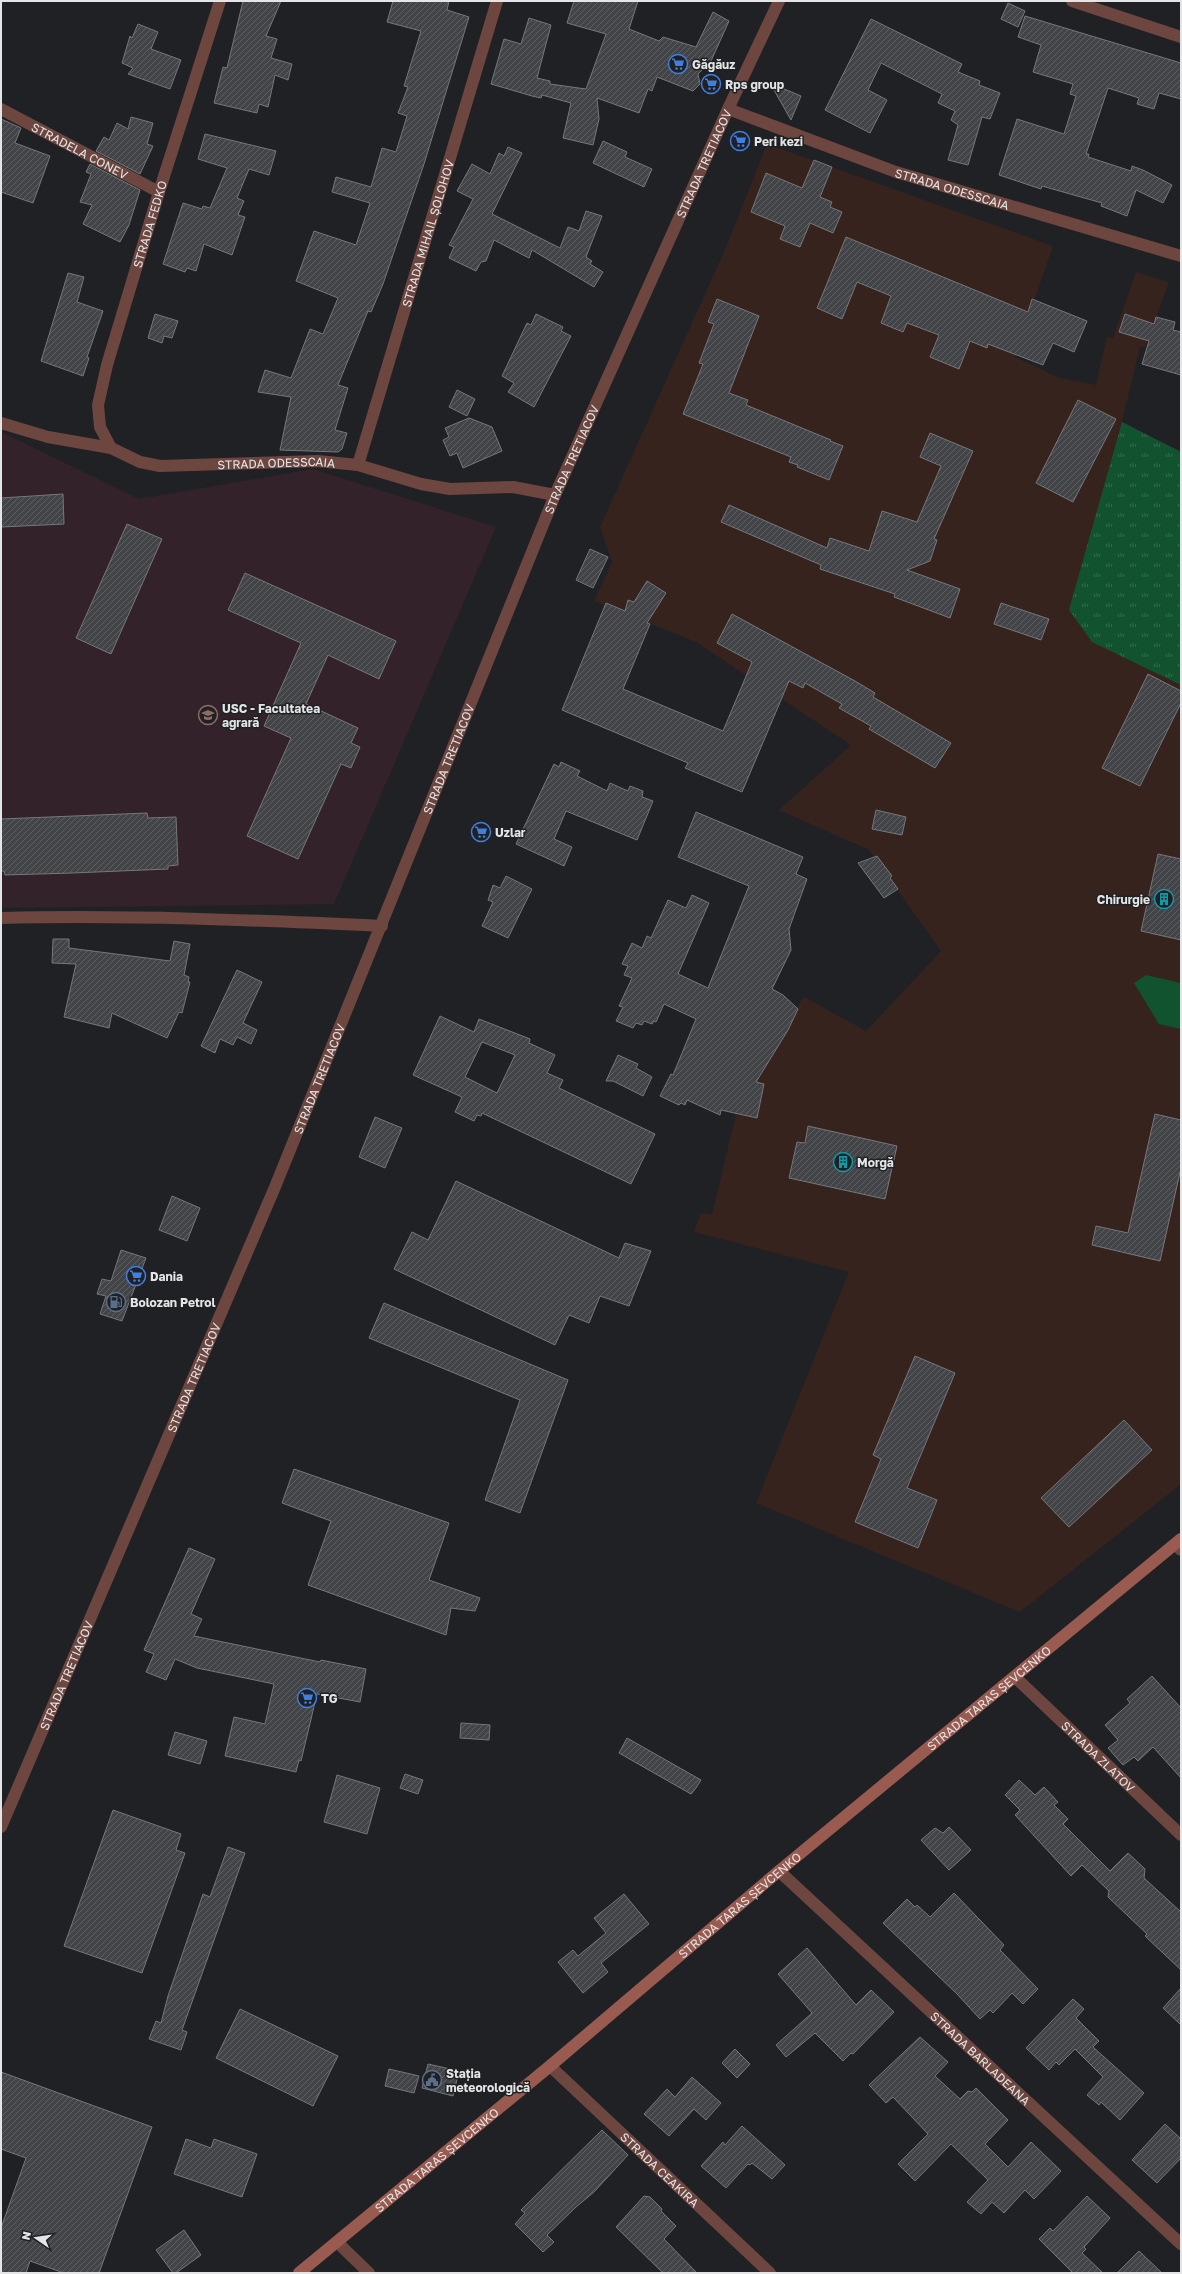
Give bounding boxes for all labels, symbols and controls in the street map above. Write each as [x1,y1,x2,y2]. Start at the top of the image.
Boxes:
supermarket icon: Găgăuz [667,53,689,75]
place label: Găgăuz [692,57,735,72]
supermarket icon: Rps group [700,73,722,95]
place label: Rps group [725,77,785,92]
street label: STRADA TRETIACOV [673,107,734,220]
street label: STRADELA CONEV [29,119,131,182]
supermarket icon: Peri kezi [729,130,751,152]
place label: Peri kezi [754,134,803,149]
street label: STRADA MIHAIL ȘOLOHOV [398,158,457,309]
street label: STRADA ODESSCAIA [893,165,1011,212]
street label: STRADA FEDKO [129,178,170,269]
street label: STRADA TRETIACOV [541,402,602,516]
street label: STRADA ODESSCAIA [217,453,336,472]
place label: USC - Facultatea agrară [222,701,320,730]
street label: STRADA TRETIACOV [419,702,477,816]
school or university icon: USC - Facultatea agrară [197,704,219,726]
supermarket icon: Uzlar [470,821,492,843]
place label: Uzlar [495,825,526,840]
building icon: Chirurgie [1153,888,1175,910]
place label: Chirurgie [1097,892,1150,907]
street label: STRADA TRETIACOV [290,1021,348,1136]
building icon: Morgă [832,1151,854,1173]
place label: Morgă [857,1155,894,1170]
supermarket icon: Dania [125,1265,147,1287]
place label: Dania [150,1269,183,1284]
fuel station icon: Bolozan Petrol [105,1291,127,1313]
place label: Bolozan Petrol [130,1295,216,1310]
street label: STRADA TRETIACOV [163,1321,223,1434]
street label: STRADA TRETIACOV [36,1618,96,1732]
street label: STRADA TARAS ȘEVCENKO [924,1642,1054,1753]
supermarket icon: TG [296,1687,318,1709]
place label: TG [321,1691,338,1706]
street label: STRADA ZLATOV [1058,1718,1138,1795]
street label: STRADA TARAS ȘEVCENKO [675,1849,804,1961]
street label: STRADA BARLADEANA [928,2008,1034,2108]
place label: Stația meteorologică [446,2066,530,2095]
public building icon: Stația meteorologică [421,2069,443,2091]
street label: STRADA TARAS ȘEVCENKO [371,2104,501,2215]
street label: STRADA CEAKIRA [618,2129,702,2210]
north arrow [16,2218,56,2258]
text: N [18,2230,33,2241]

